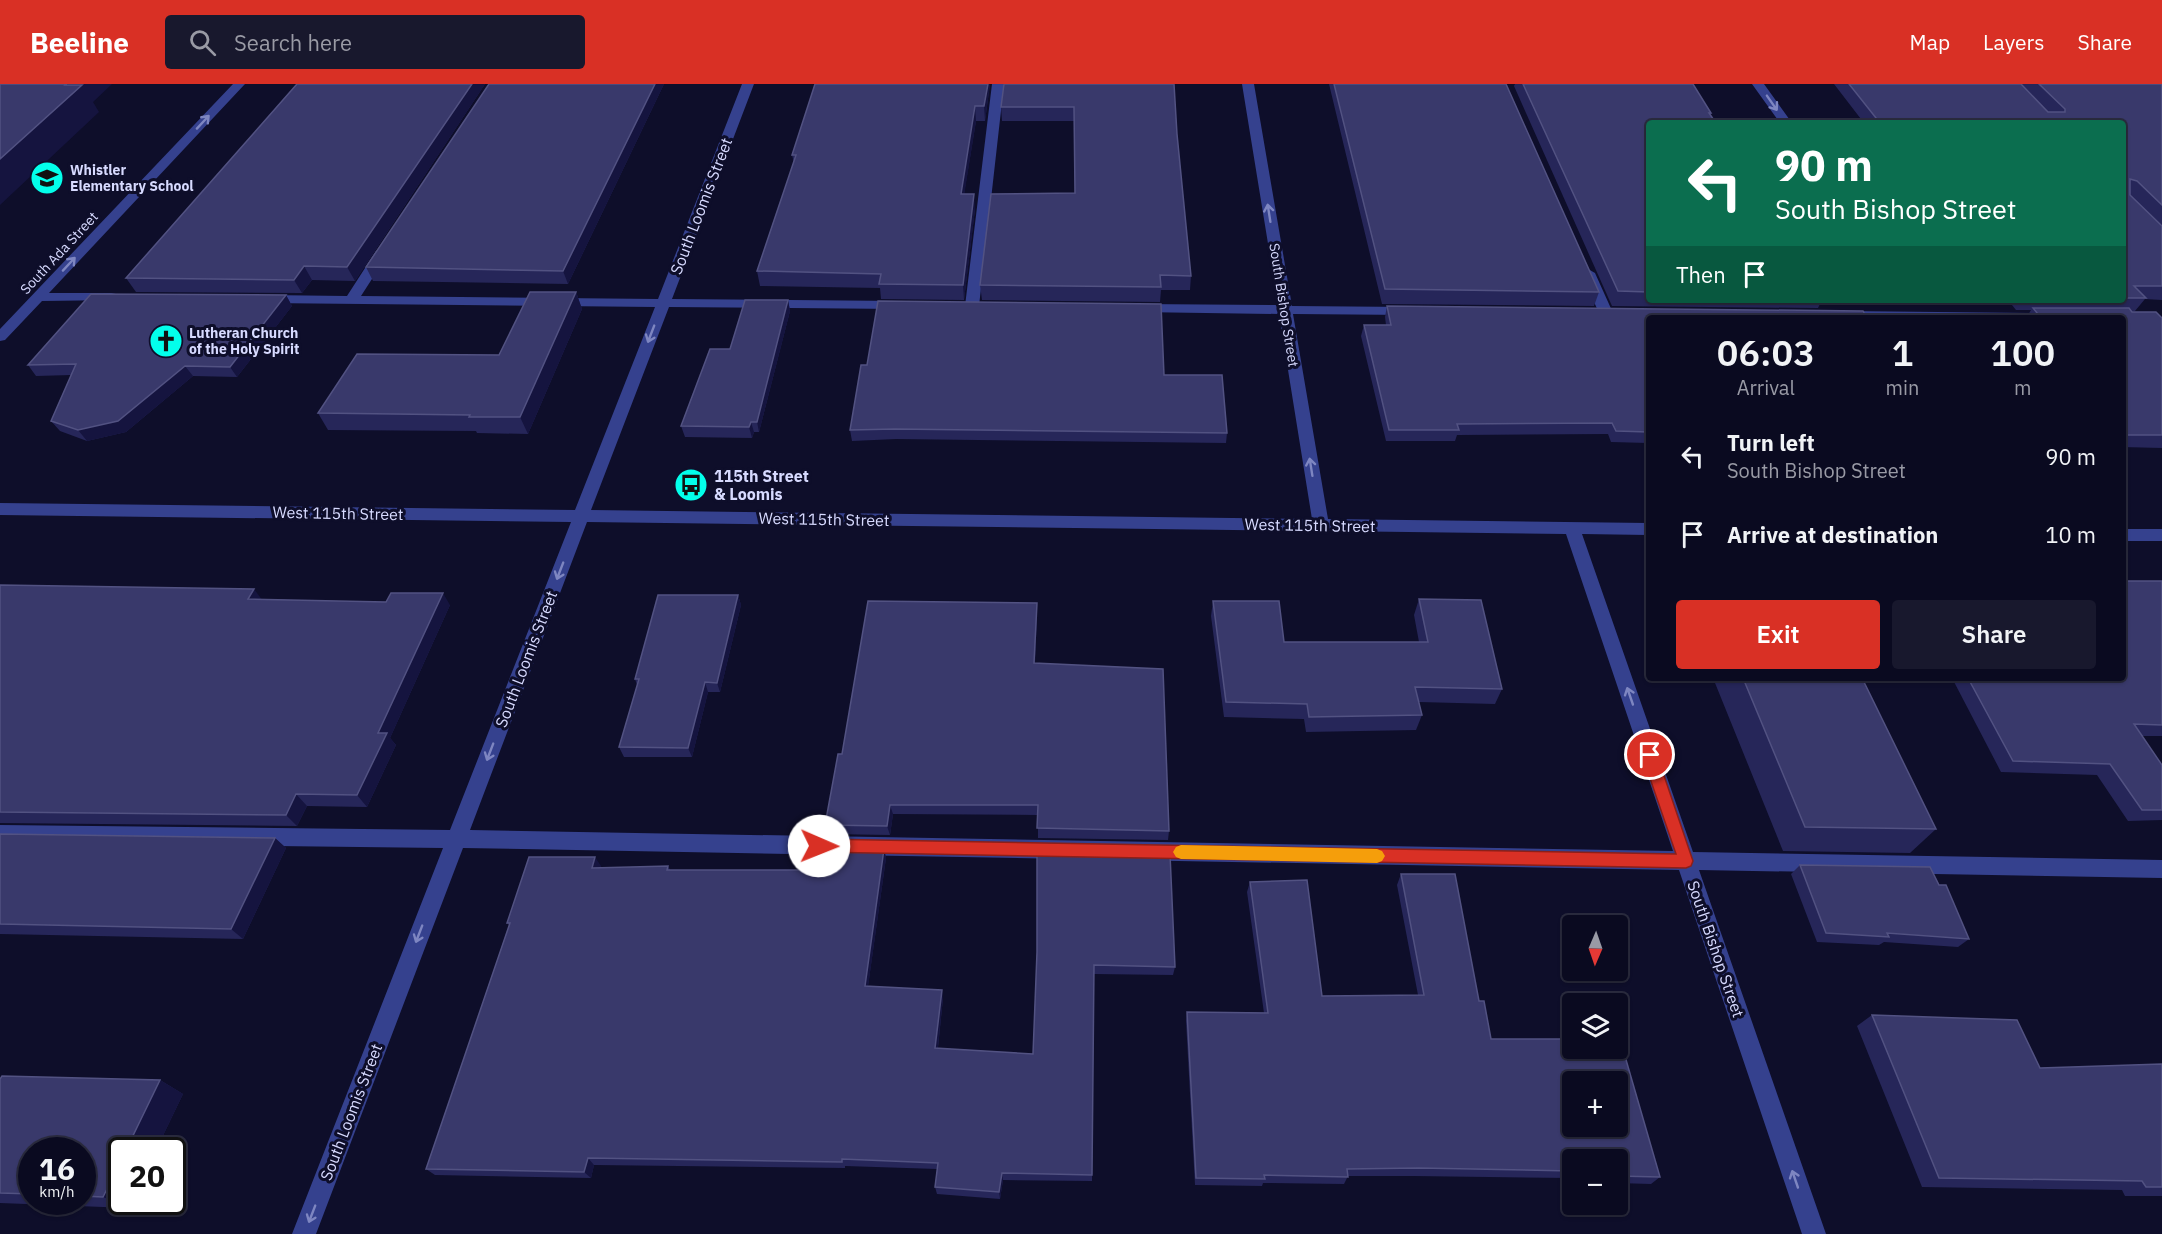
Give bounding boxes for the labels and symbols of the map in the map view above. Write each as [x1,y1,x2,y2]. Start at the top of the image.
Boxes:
one-way arrow [1766,95,1778,111]
one-way arrow [196,115,210,130]
street label: South Loomis Street [666,135,736,277]
school or university icon: Whistler Elementary School [29,160,65,196]
place label: Whistler Elementary School [70,161,194,195]
one-way arrow [1263,203,1274,223]
street label: South Ada Street [16,208,102,298]
street label: South Bishop Street [1265,242,1303,368]
one-way arrow [62,257,76,272]
church icon: Lutheran Church of the Holy Spirit [148,323,184,359]
place label: Lutheran Church of the Holy Spirit [189,324,299,358]
one-way arrow [645,325,656,343]
one-way arrow [1305,458,1316,478]
place label: 115th Street & Loomis [714,466,809,504]
bus stop icon: 115th Street & Loomis [673,467,709,503]
street label: West 115th Street [272,502,404,524]
street label: West 115th Street [758,508,890,530]
street label: West 115th Street [1244,514,1376,536]
one-way arrow [554,561,565,579]
street label: South Loomis Street [491,588,561,730]
one-way arrow [1623,687,1634,706]
pin [1624,729,1675,780]
one-way arrow [483,743,494,761]
position arrow [787,814,851,878]
street label: South Bishop Street [1683,878,1749,1020]
north arrow [1562,915,1628,981]
one-way arrow [413,925,424,943]
street label: South Loomis Street [316,1041,386,1183]
speed limit sign: 20 [108,1137,186,1215]
one-way arrow [1789,1170,1800,1189]
one-way arrow [305,1205,316,1223]

